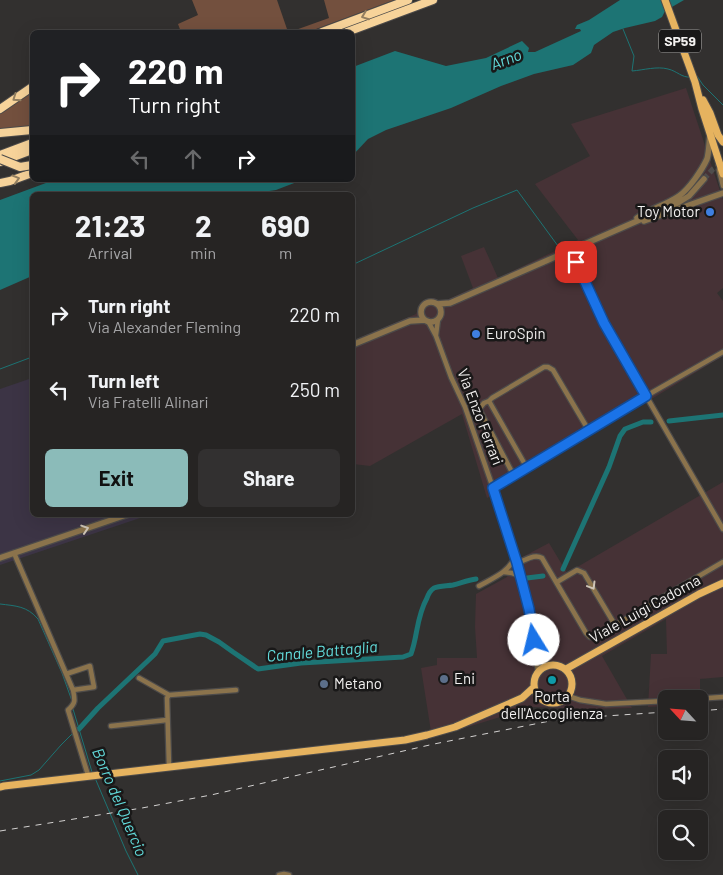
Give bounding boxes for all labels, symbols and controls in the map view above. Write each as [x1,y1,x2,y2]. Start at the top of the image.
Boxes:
one-way arrow [361,10,370,20]
road number: SP59 [659,29,701,52]
water label: Arno [488,44,524,73]
text: 220 m [128,49,223,91]
icon: right [45,50,110,115]
text: Turn right [128,91,221,117]
one-way arrow [13,92,22,101]
icon: left [126,145,154,173]
icon: ahead [179,145,207,173]
icon: right [232,145,260,173]
one-way arrow [12,174,20,184]
place label: Toy Motor [637,202,701,220]
marker: Toy Motor [704,206,716,218]
text: 21:23 [75,207,146,243]
text: 2 [195,207,212,243]
text: 690 [261,207,310,243]
pin [555,241,597,283]
text: Arrival [88,243,133,262]
text: min [190,243,216,262]
text: m [279,243,292,262]
icon: arrive [562,248,590,276]
text: Turn right [88,294,170,317]
icon: right [45,301,73,329]
text: 220 m [289,303,340,326]
text: Via Alexander Fleming [88,317,241,336]
place label: EuroSpin [486,324,546,342]
marker: EuroSpin [470,328,482,340]
street label: Via Enzo Ferrari [454,366,508,468]
text: Turn left [88,369,159,392]
icon: left [45,376,73,404]
text: 250 m [290,378,340,401]
text: Via Fratelli Alinari [88,392,209,411]
button: Exit [45,449,188,507]
button: Share [198,449,340,507]
one-way arrow [80,525,89,535]
street label: Viale Luigi Cadorna [586,570,703,646]
one-way arrow [586,580,595,589]
position arrow [507,613,559,665]
water label: Canale Battaglia [266,636,378,665]
place label: Eni [454,669,475,687]
marker: Eni [438,673,450,685]
place label: Metano [334,674,382,692]
marker: Porta dell'Accoglienza [546,674,558,686]
marker: Metano [318,678,330,690]
place label: Porta dell'Accoglienza [501,687,603,722]
north arrow [658,690,708,740]
map controls [658,690,708,860]
water label: Borro del Quercio [89,745,152,859]
button: sound [658,750,708,800]
button: search [658,810,708,860]

